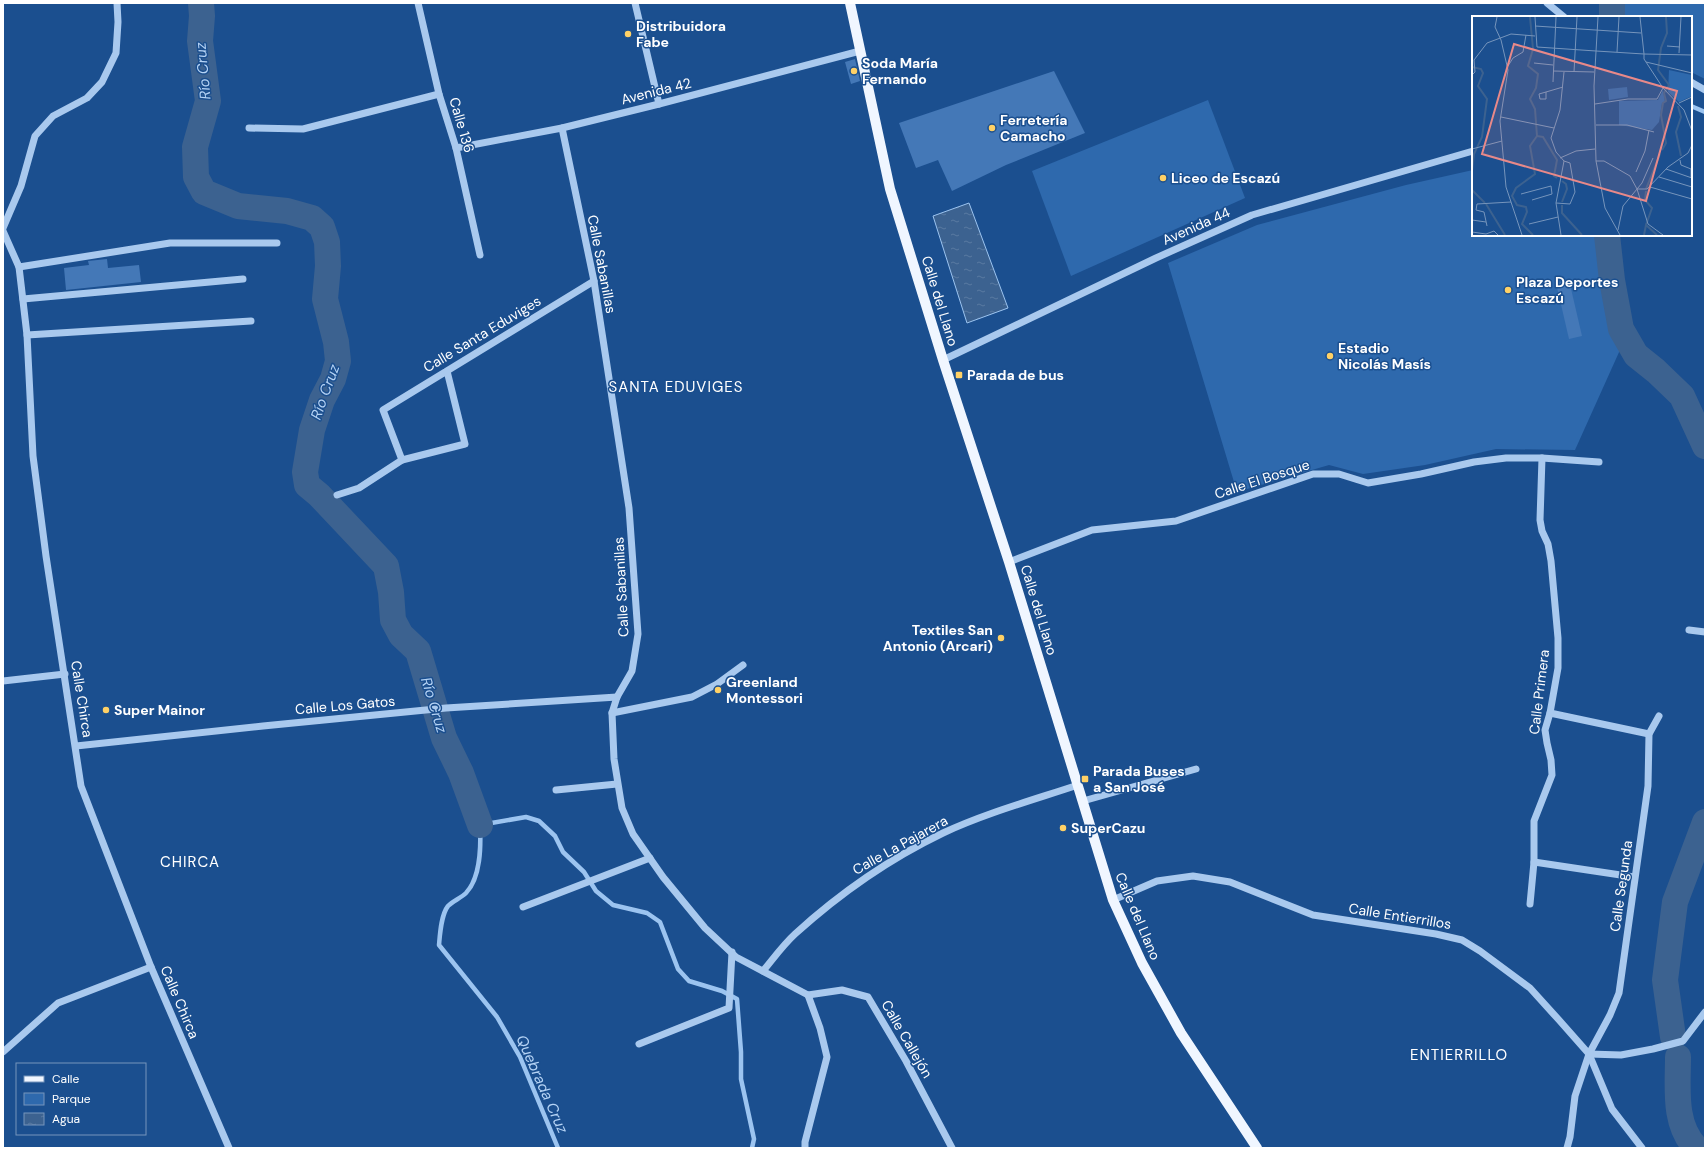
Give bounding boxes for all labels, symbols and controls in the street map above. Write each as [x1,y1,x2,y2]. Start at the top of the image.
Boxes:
inset map [1472,16,1692,236]
place label: Distribuidora Fabe [636,17,726,51]
marker: Distribuidora Fabe [623,29,633,39]
water label: Río Cruz [191,42,215,100]
place label: Soda María Fernando [862,54,938,88]
marker: Soda María Fernando [849,66,859,76]
street label: Avenida 42 [619,74,693,108]
street label: Calle 136 [445,95,479,155]
place label: Ferretería Camacho [1000,111,1068,145]
marker: Ferretería Camacho [987,123,997,133]
place label: Liceo de Escazú [1171,169,1280,187]
marker: Liceo de Escazú [1158,173,1168,183]
street label: Avenida 44 [1159,203,1233,249]
street label: Calle Sabanillas [584,213,620,315]
street label: Calle del Llano [918,254,962,348]
place label: Plaza Deportes Escazú [1516,273,1618,307]
marker: Plaza Deportes Escazú [1503,285,1513,295]
street label: Calle Santa Eduviges [420,292,544,376]
place label: Estadio Nicolás Masís [1338,339,1431,373]
marker: Estadio Nicolás Masís [1325,351,1335,361]
water label: Río Cruz [306,362,344,422]
place label: Parada de bus [967,366,1064,384]
marker: Parada de bus [954,370,964,380]
district label: SANTA EDUVIGES [609,377,743,397]
street label: Calle El Bosque [1212,455,1312,503]
street label: Calle Sabanillas [609,537,633,637]
street label: Calle del Llano [1017,563,1061,657]
place label: Textiles San Antonio (Arcari) [883,621,993,655]
marker: Textiles San Antonio (Arcari) [996,633,1006,643]
street label: Calle Primera [1525,648,1553,736]
street label: Calle Chirca [67,659,97,739]
place label: Greenland Montessori [726,673,803,707]
water label: Río Cruz [416,675,452,735]
marker: Greenland Montessori [713,685,723,695]
street label: Calle Los Gatos [294,692,396,718]
place label: Super Mainor [114,701,205,719]
marker: Super Mainor [101,705,111,715]
place label: Parada Buses a San José [1093,762,1185,796]
marker: Parada Buses a San José [1080,774,1090,784]
street label: Calle La Pajarera [849,811,951,879]
place label: SuperCazu [1071,819,1145,837]
marker: SuperCazu [1058,823,1068,833]
street label: Calle Segunda [1606,839,1636,933]
district label: CHIRCA [160,852,220,872]
street label: Calle del Llano [1111,869,1165,963]
street label: Calle Entierrillos [1347,899,1453,933]
street label: Calle Chirca [157,963,203,1041]
street label: Calle Callejón [877,997,937,1081]
water label: Quebrada Cruz [511,1032,573,1136]
district label: ENTIERRILLO [1410,1045,1508,1065]
legend [16,1063,146,1135]
text: Calle [52,1071,79,1087]
text: Parque [52,1091,91,1107]
text: Agua [52,1111,80,1127]

